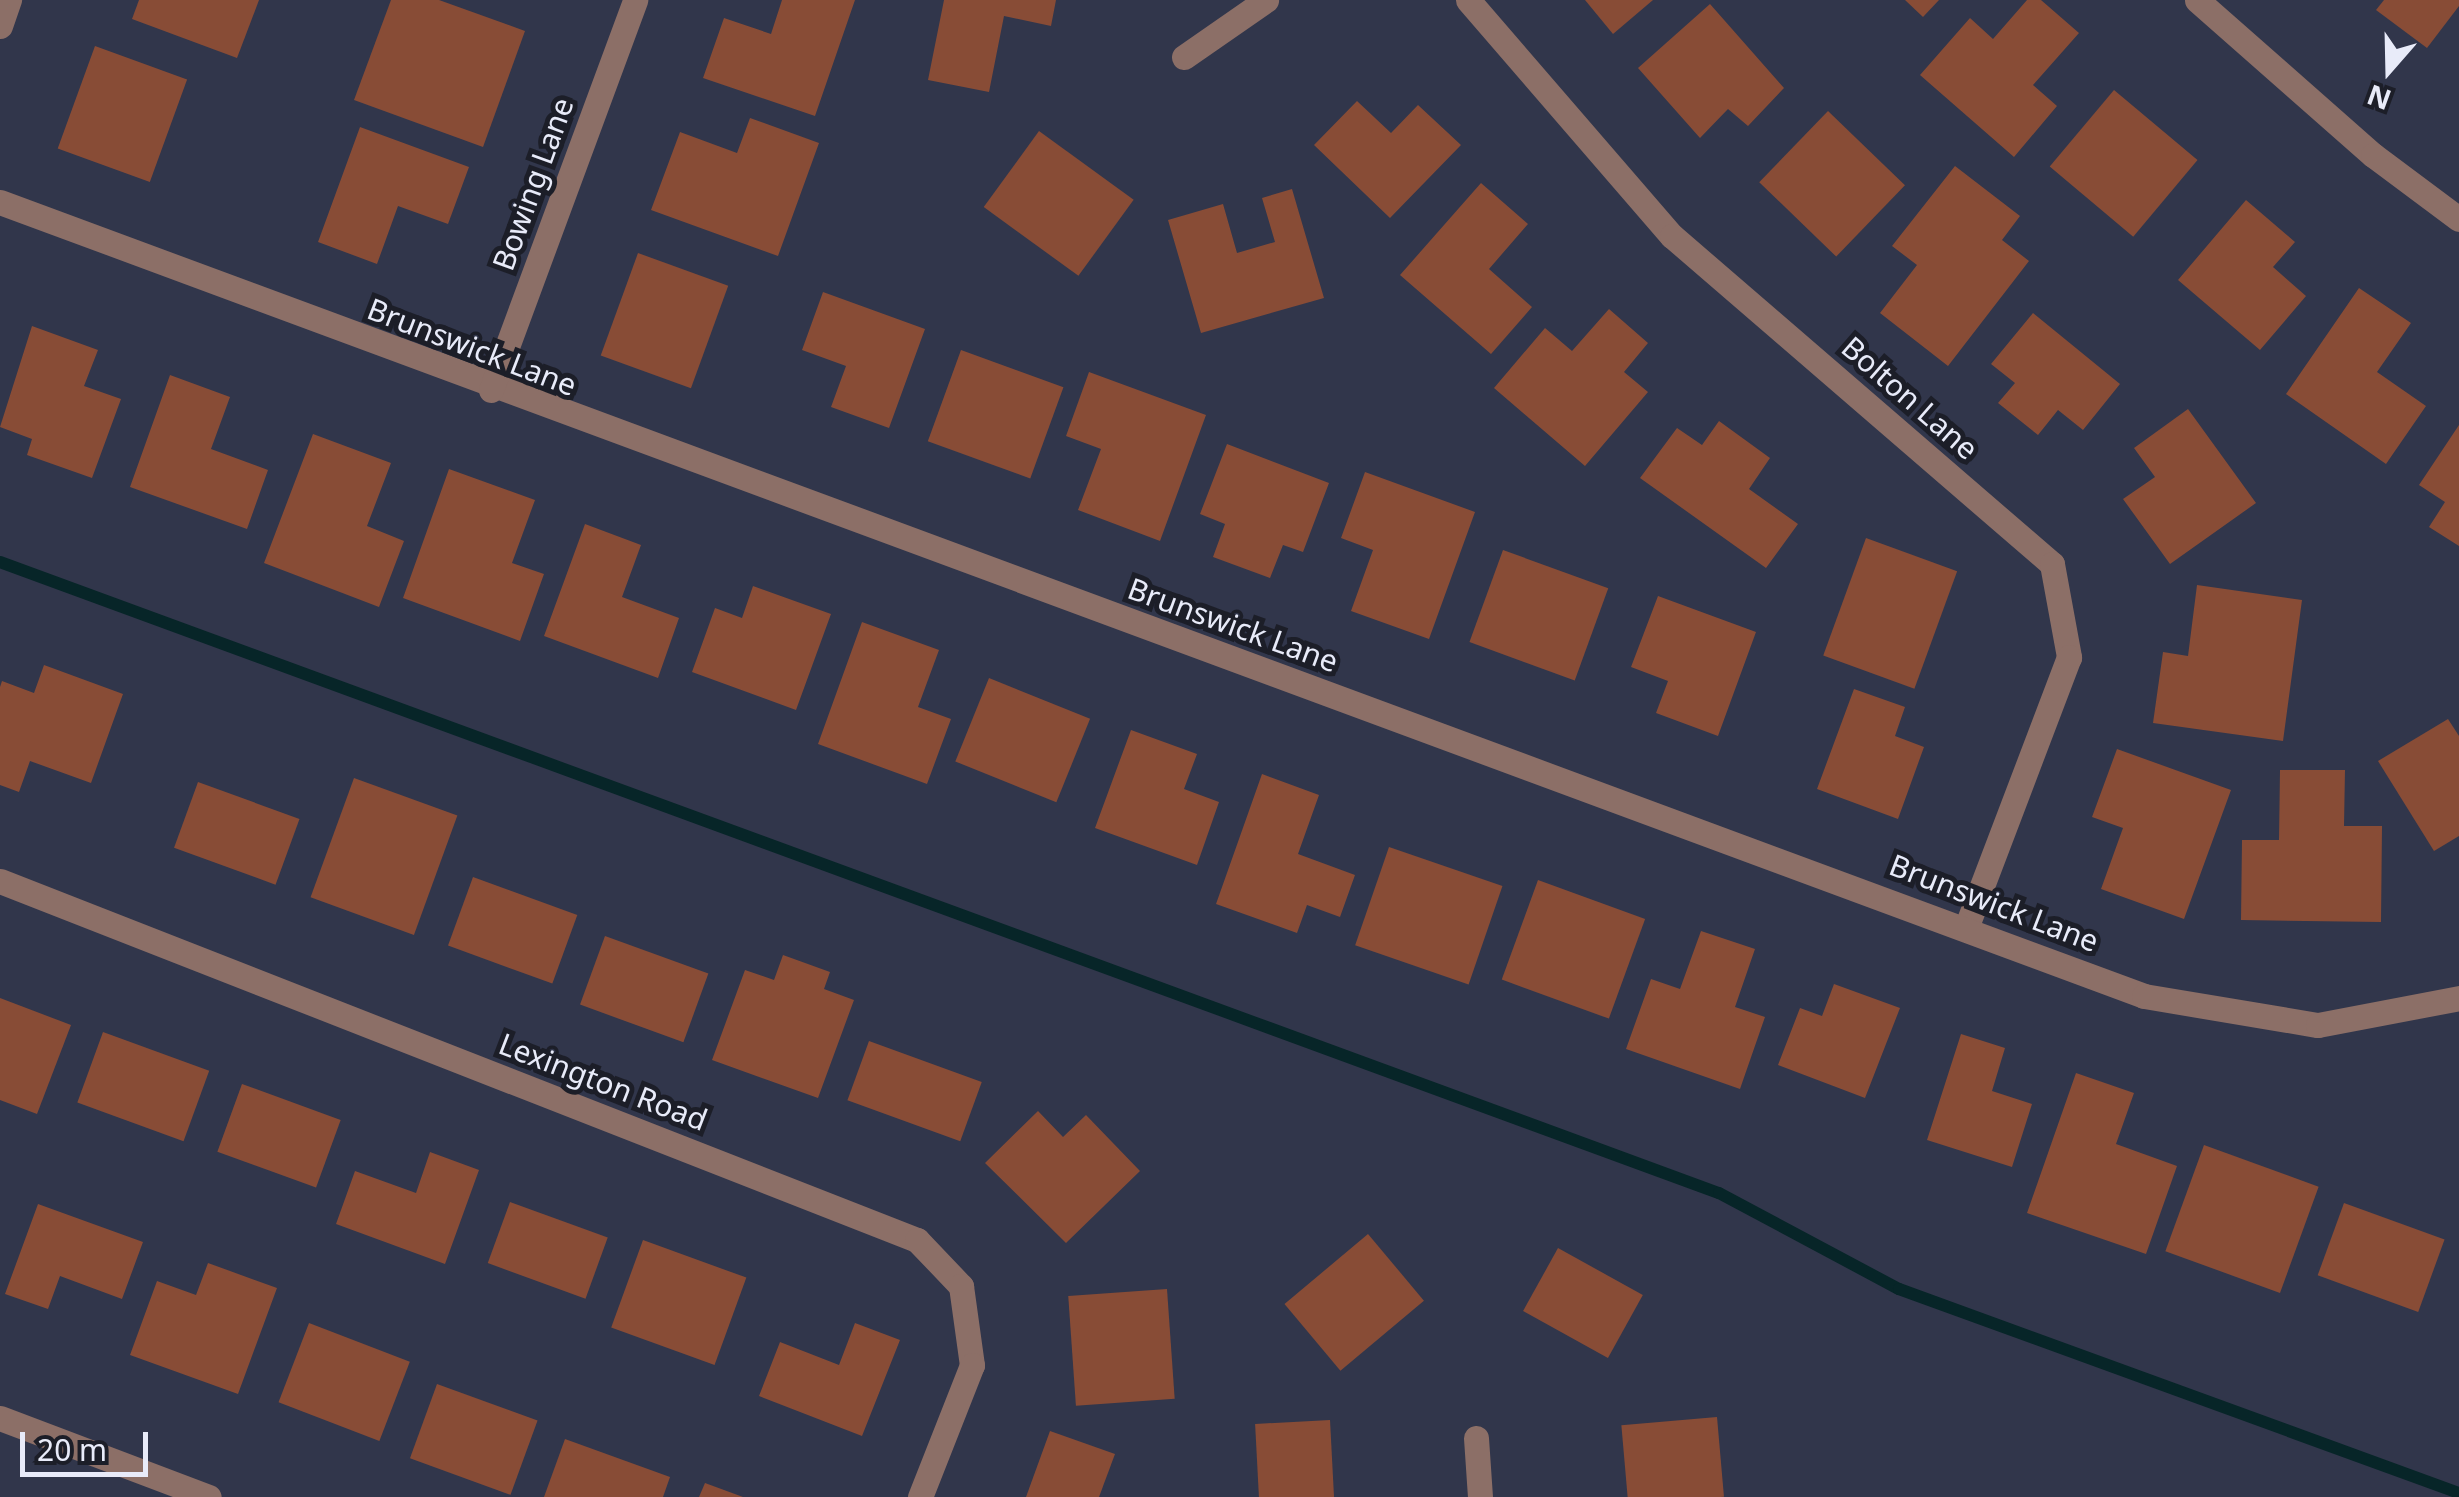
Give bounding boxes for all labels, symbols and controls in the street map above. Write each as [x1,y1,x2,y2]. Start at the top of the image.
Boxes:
north arrow [2339,20,2439,120]
text: N [2362,76,2396,120]
street label: Bowing Lane [485,93,581,275]
street label: Brunswick Lane [362,291,582,403]
street label: Bolton Lane [1835,329,1985,467]
street label: Brunswick Lane [1123,570,1343,680]
street label: Brunswick Lane [1884,847,2104,959]
street label: Lexington Road [494,1026,712,1138]
scale bar [25,1412,152,1474]
text: 20 m [37,1429,107,1470]

